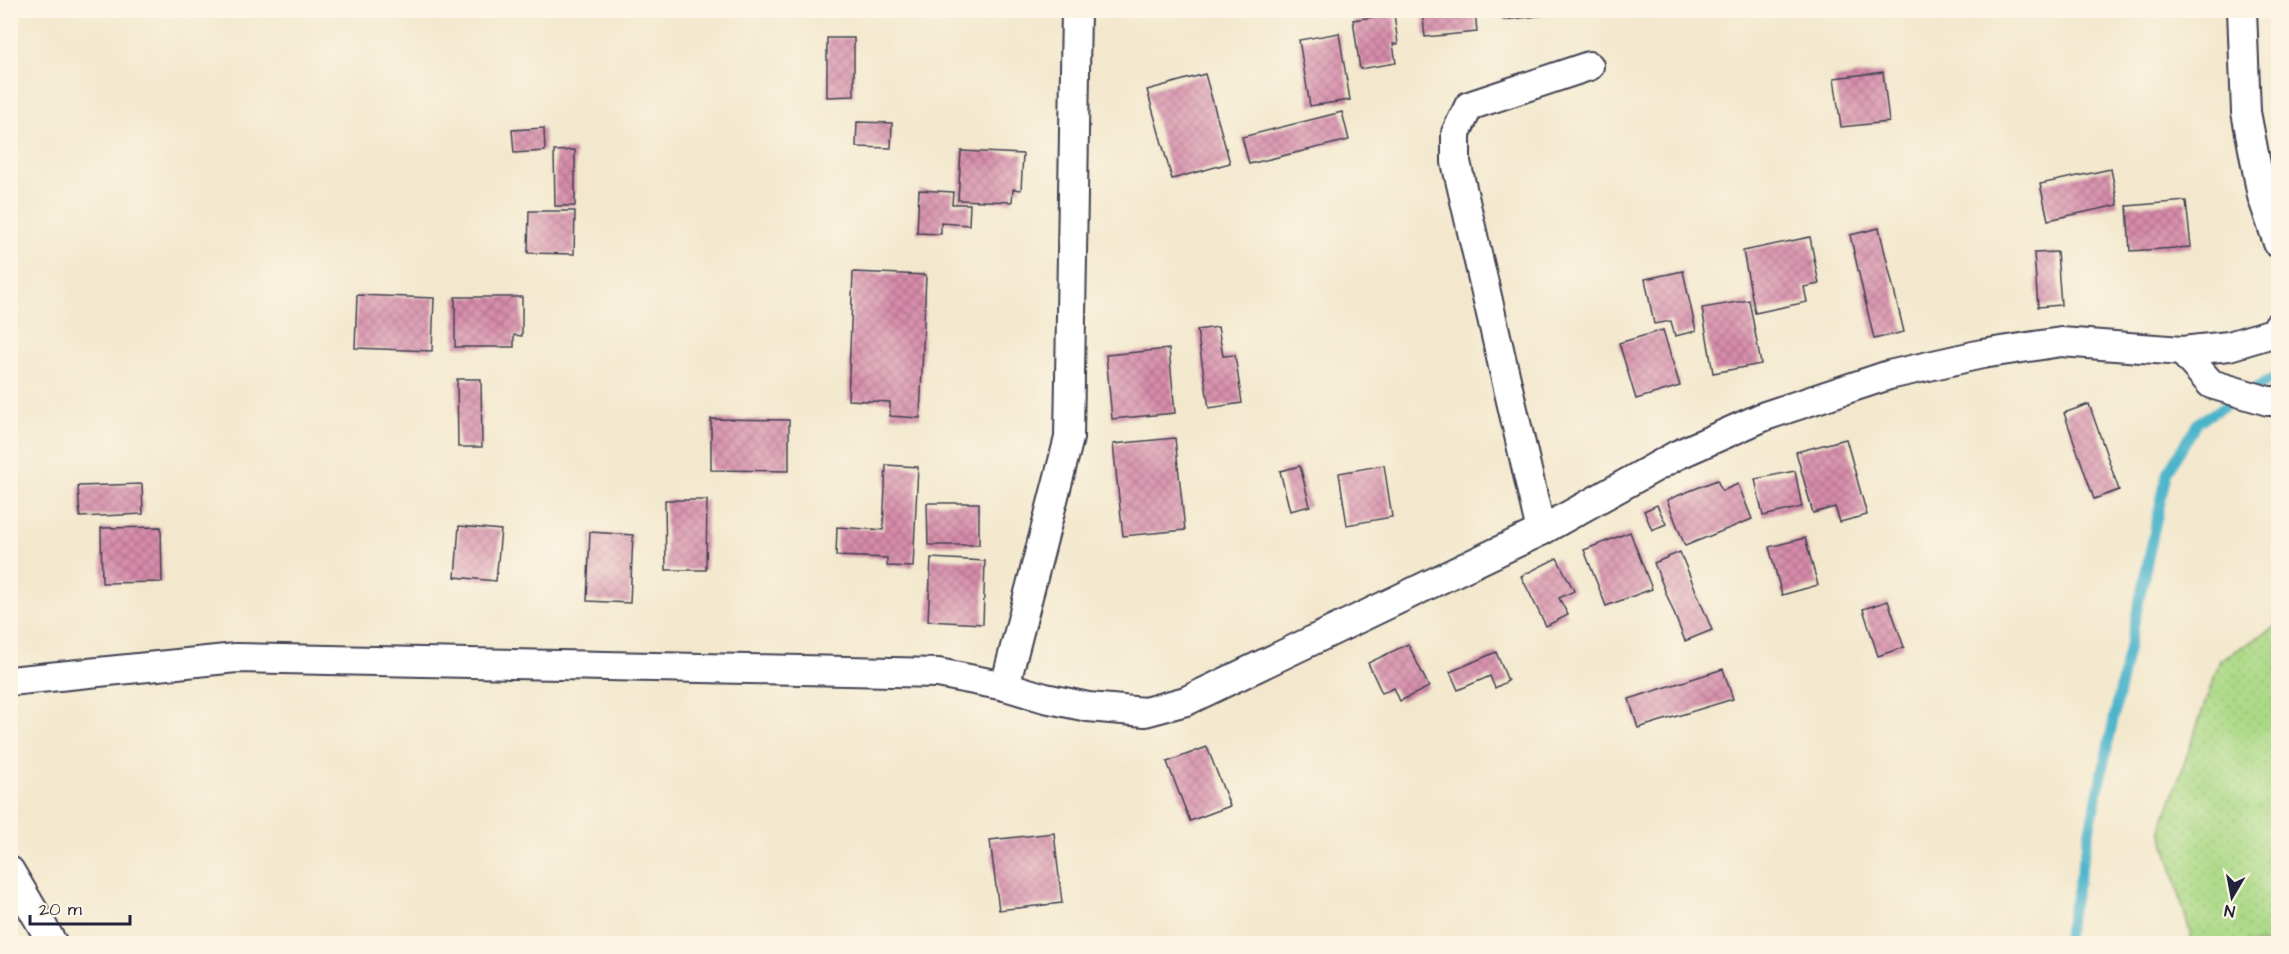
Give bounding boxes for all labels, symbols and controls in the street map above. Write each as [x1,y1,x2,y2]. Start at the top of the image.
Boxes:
north arrow [2202,867,2262,927]
scale bar [30,888,130,926]
text: 20 m [39,897,82,922]
text: N [2223,899,2236,922]

